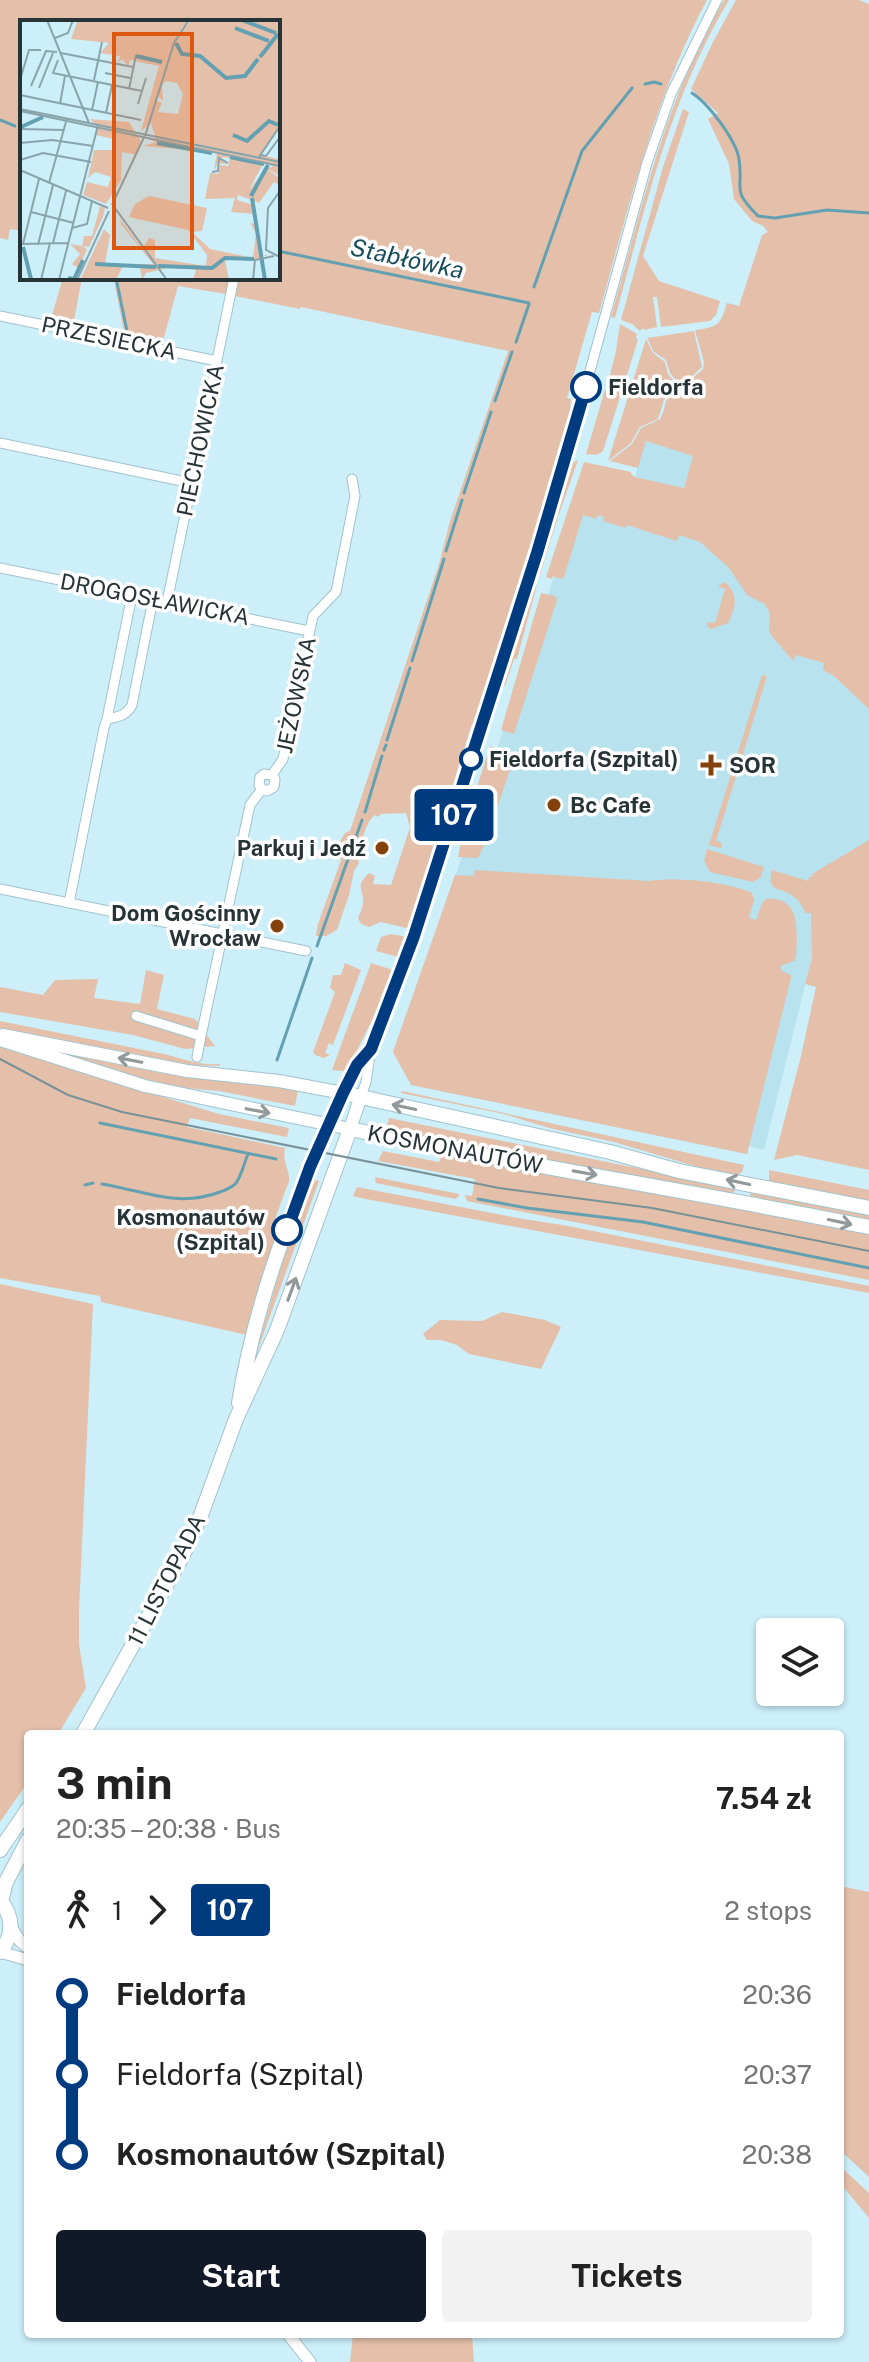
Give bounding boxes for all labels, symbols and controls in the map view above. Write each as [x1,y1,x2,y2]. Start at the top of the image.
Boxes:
inset map [20,20,280,280]
water label: Stabłówka [348,232,466,284]
street label: PRZESIECKA [39,311,179,365]
street label: PIECHOWICKA [171,362,229,518]
marker: Fieldorfa [571,372,601,402]
place label: Fieldorfa [608,374,704,400]
street label: DROGOSŁAWICKA [58,568,252,630]
street label: JEŻOWSKA [270,634,321,756]
place label: Fieldorfa (Szpital) [489,746,678,772]
marker: Fieldorfa (Szpital) [460,748,482,770]
place label: SOR [729,752,776,778]
marker: SOR [700,754,722,776]
line badge: 107 [408,789,500,841]
place label: Bc Cafe [570,792,651,818]
marker: Bc Cafe [545,796,563,814]
text: 107 [430,798,478,831]
place label: Parkuj i Jedź [237,835,366,861]
marker: Parkuj i Jedź [373,839,391,857]
place label: Dom Gościnny Wrocław [111,900,262,951]
marker: Dom Gościnny Wrocław [268,917,286,935]
one-way arrow [117,1052,143,1067]
one-way arrow [392,1099,418,1114]
one-way arrow [245,1104,271,1119]
street label: KOSMONAUTÓW [365,1118,545,1179]
one-way arrow [572,1167,597,1182]
one-way arrow [725,1174,751,1189]
place label: Kosmonautów (Szpital) [116,1204,266,1255]
marker: Kosmonautów (Szpital) [272,1215,302,1245]
one-way arrow [827,1215,853,1230]
one-way arrow [285,1277,300,1302]
street label: 11 LISTOPADA [122,1510,210,1650]
map controls [756,1618,844,1706]
button: layers [756,1618,844,1706]
text: 3 min [56,1757,173,1809]
text: 7.54 zł [716,1780,812,1816]
text: 20:35 – 20:38 · Bus [56,1813,281,1844]
icon: walk [56,1888,100,1932]
icon: forward [135,1888,179,1932]
text: 107 [207,1893,254,1926]
text: 1 [112,1895,123,1926]
text: 2 stops [724,1895,812,1926]
text: Fieldorfa [116,1976,246,2012]
text: 20:36 [742,1979,812,2010]
text: Fieldorfa (Szpital) [116,2056,364,2092]
text: 20:37 [743,2059,812,2090]
text: Kosmonautów (Szpital) [116,2136,446,2172]
text: 20:38 [742,2139,812,2170]
button: Start [56,2230,426,2322]
button: Tickets [442,2230,812,2322]

